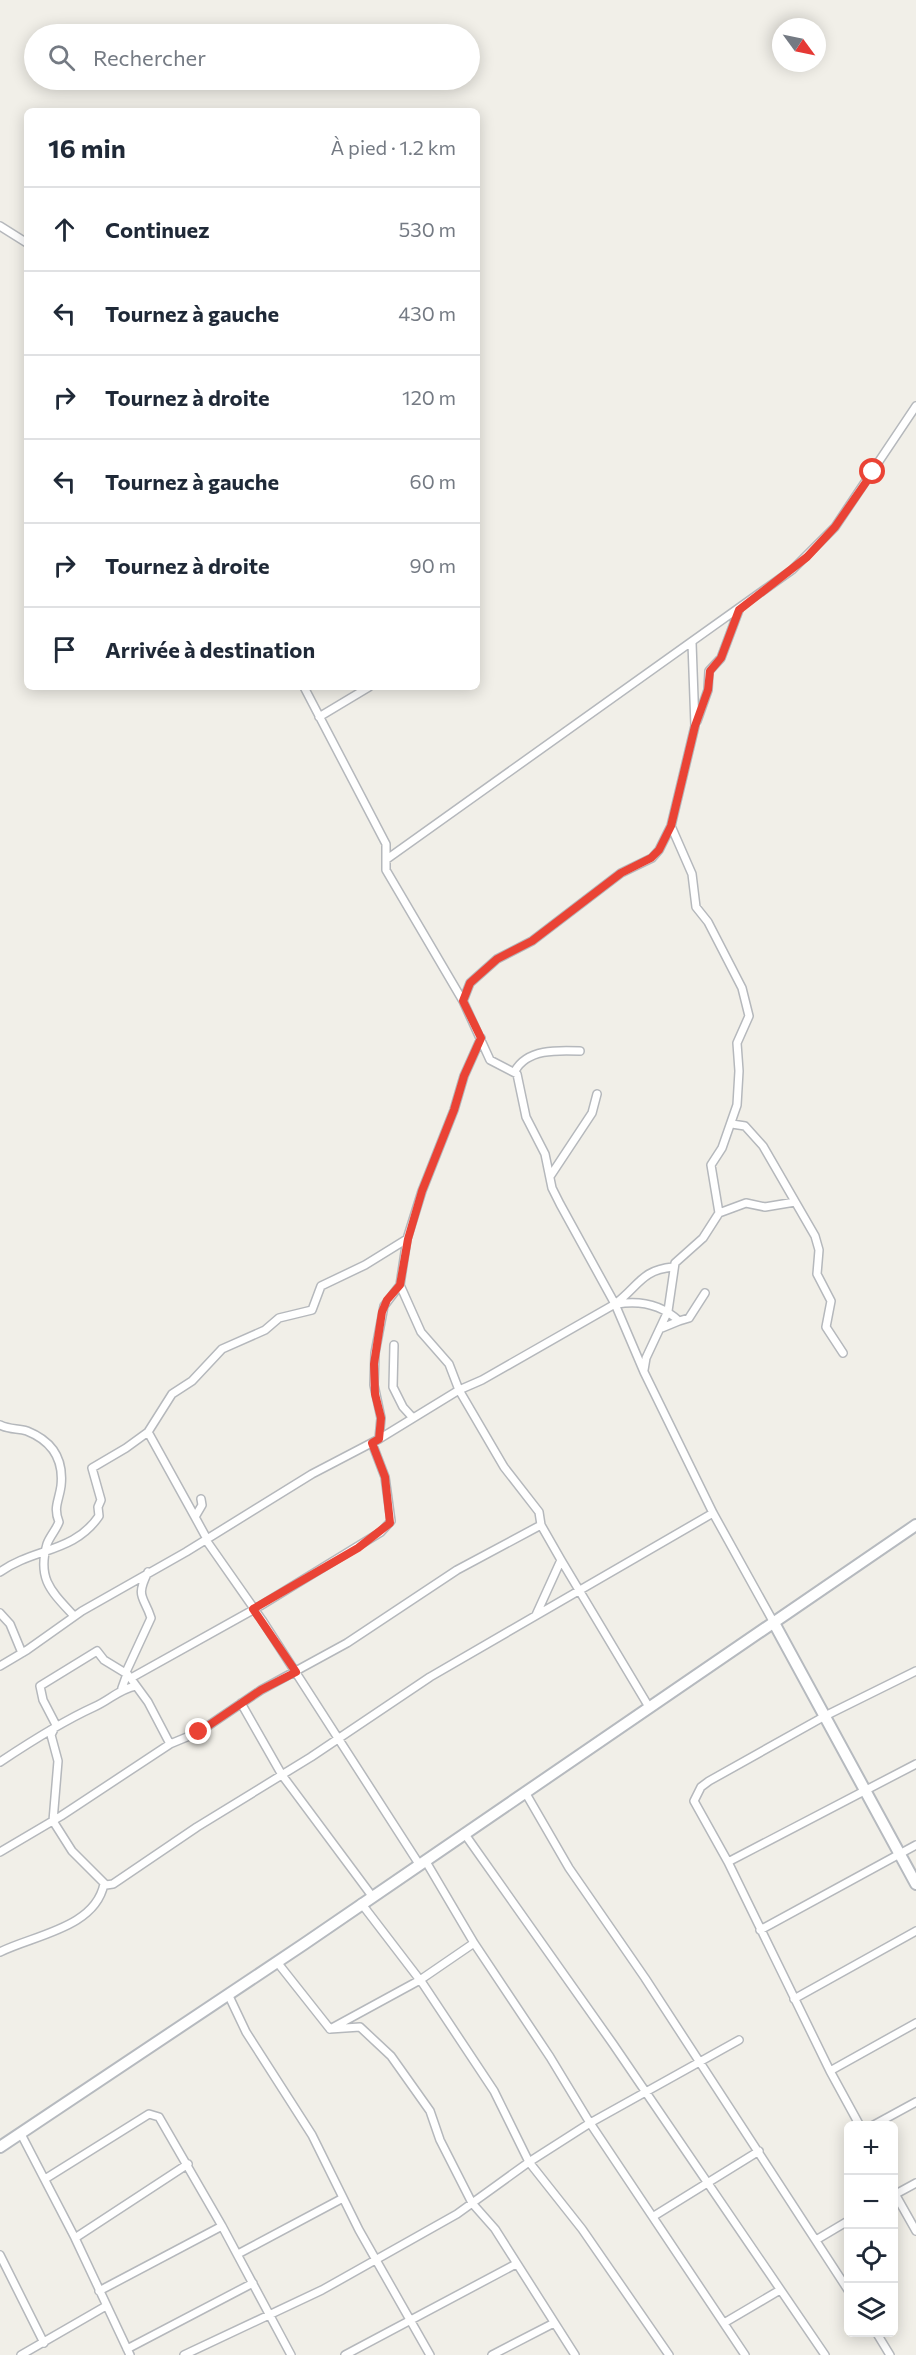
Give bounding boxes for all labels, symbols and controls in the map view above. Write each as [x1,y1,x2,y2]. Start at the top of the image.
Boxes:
north arrow [772,18,826,72]
search box [24,24,480,90]
icon: search [45,41,78,74]
text: Rechercher [93,44,206,71]
text: 16 min [48,132,126,163]
text: À pied · 1.2 km [330,135,456,159]
icon: ahead [48,213,81,246]
text: Continuez [105,216,210,243]
text: 530 m [399,217,456,241]
icon: left [48,297,81,330]
text: Tournez à gauche [105,300,279,327]
text: 430 m [398,301,456,325]
icon: right [48,381,81,414]
text: Tournez à droite [105,384,270,411]
text: 120 m [402,385,456,409]
route start [859,458,885,484]
icon: left [48,465,81,498]
text: Tournez à gauche [105,468,279,495]
text: 60 m [410,469,456,493]
icon: right [48,549,81,582]
text: Tournez à droite [105,552,270,579]
text: 90 m [410,553,456,577]
icon: arrive [48,633,81,666]
text: Arrivée à destination [105,636,315,663]
route end [185,1718,211,1744]
map controls [844,2121,898,2337]
button: + [844,2121,898,2175]
button: − [844,2175,898,2229]
button: locate [844,2229,898,2283]
button: layers [844,2283,898,2337]

